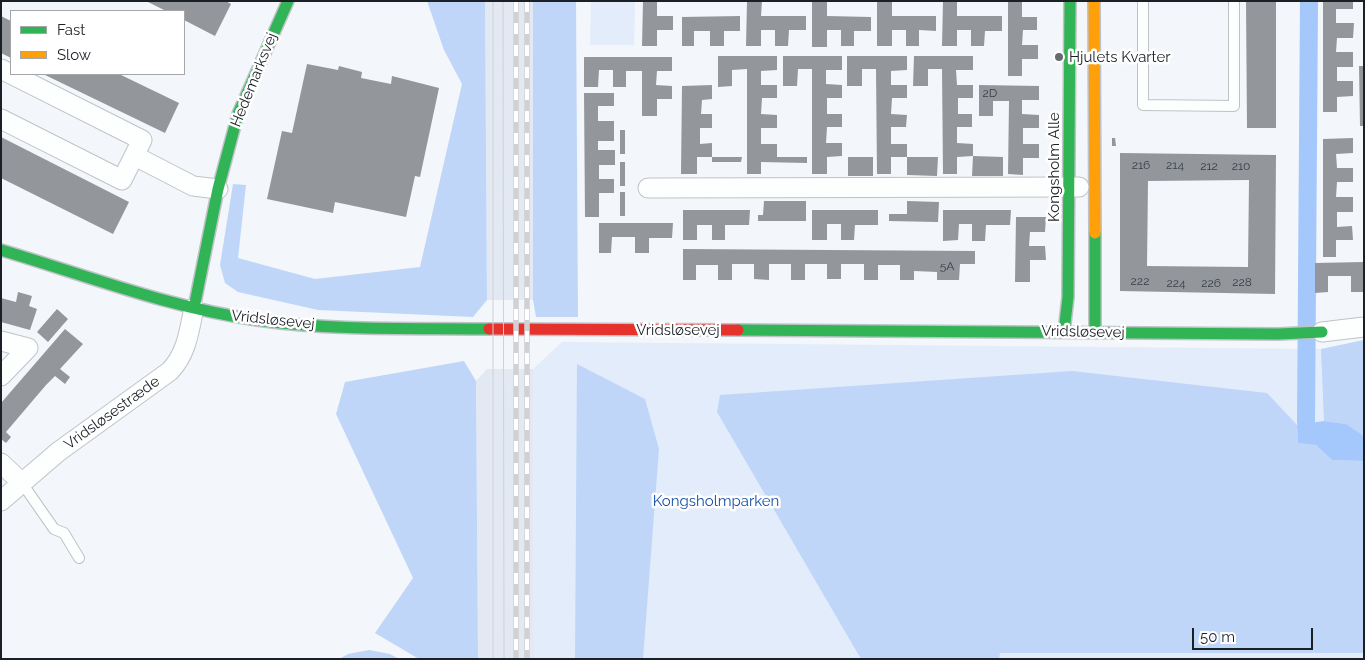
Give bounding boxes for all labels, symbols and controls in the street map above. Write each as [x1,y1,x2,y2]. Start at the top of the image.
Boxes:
legend [10,10,185,75]
text: Fast [57,21,85,39]
street label: Hedemarksvej [227,30,281,130]
text: Slow [57,46,91,64]
place label: Hjulets Kvarter [1069,48,1171,66]
marker: Hjulets Kvarter [1053,51,1065,63]
house number: 2D [983,86,997,100]
street label: Kongsholm Alle [1045,112,1063,222]
house number: 216 [1132,158,1150,172]
house number: 214 [1166,158,1184,172]
house number: 212 [1200,159,1218,173]
house number: 210 [1232,159,1250,173]
house number: 5A [940,259,954,273]
house number: 222 [1131,274,1149,288]
house number: 228 [1232,275,1252,289]
house number: 224 [1166,276,1186,290]
house number: 226 [1201,276,1221,290]
street label: Vridsløsevej [231,307,315,333]
street label: Vridsløsevej [636,321,720,339]
street label: Vridsløsevej [1041,322,1125,342]
street label: Vridsløsestræde [61,372,163,454]
park label: Kongsholmparken [653,492,779,510]
scale bar [1195,618,1316,650]
text: 50 m [1200,628,1235,646]

